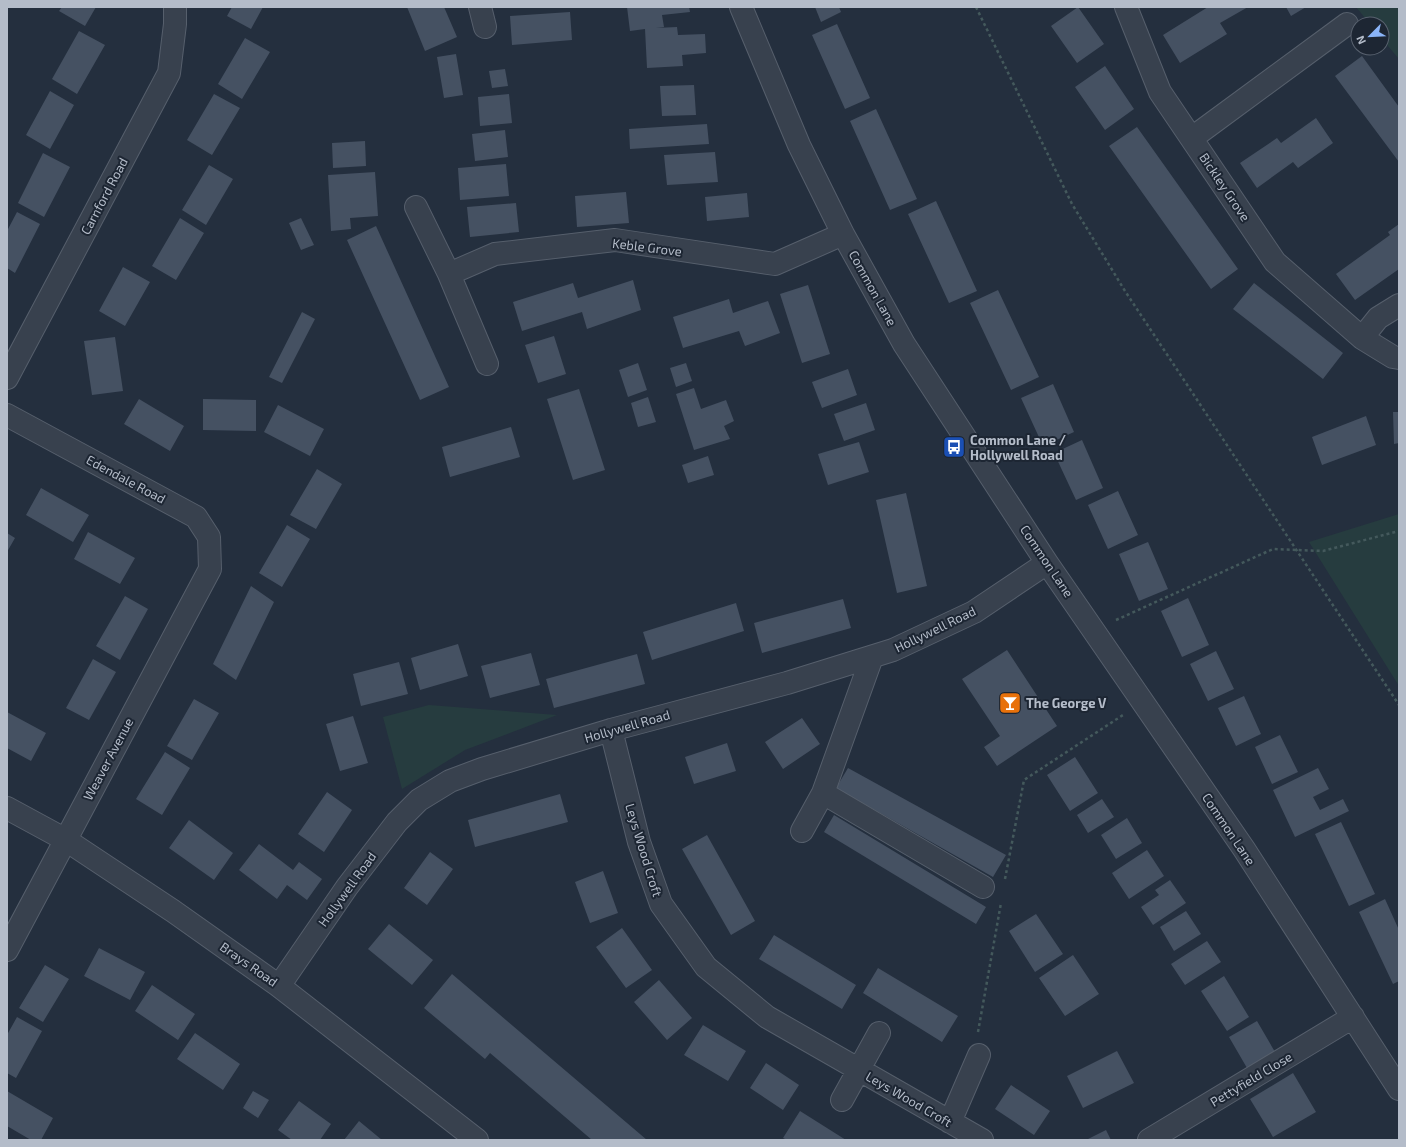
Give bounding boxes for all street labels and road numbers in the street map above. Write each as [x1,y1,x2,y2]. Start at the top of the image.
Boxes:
street label: Bickley Grove [1196,150,1254,224]
street label: Carnford Road [77,155,131,237]
street label: Keble Grove [611,235,683,259]
street label: Common Lane [846,247,900,329]
street label: Edendale Road [84,451,168,507]
street label: Common Lane [1017,522,1077,600]
street label: Hollywell Road [892,602,978,656]
street label: Hollywell Road [582,706,672,746]
street label: Weaver Avenue [80,715,136,803]
street label: Common Lane [1199,790,1259,868]
street label: Leys Wood Croft [622,801,666,899]
street label: Hollywell Road [315,849,379,929]
street label: Brays Road [217,938,281,990]
street label: Pettyfield Close [1207,1048,1295,1110]
street label: Leys Wood Croft [863,1068,955,1130]

